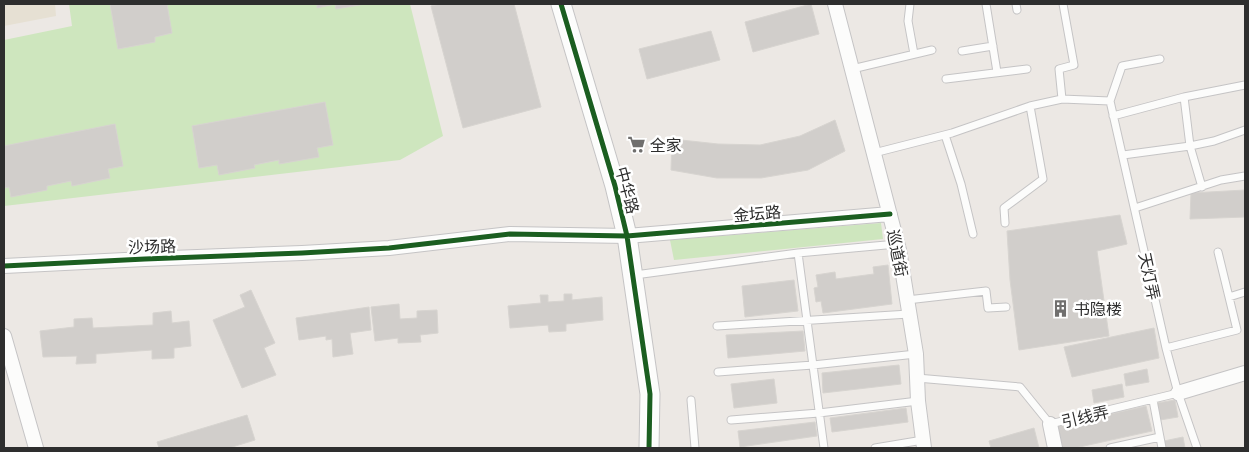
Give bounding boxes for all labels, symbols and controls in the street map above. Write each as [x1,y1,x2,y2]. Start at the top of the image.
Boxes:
supermarket icon: 全家 [626,134,646,154]
place label: 全家 [650,135,682,154]
street label: 中华路 [613,164,643,216]
street label: 金坛路 [732,201,782,225]
street label: 巡道街 [884,228,912,278]
street label: 沙场路 [128,236,176,256]
street label: 天灯弄 [1136,251,1164,301]
building icon: 书隐楼 [1050,298,1070,318]
place label: 书隐楼 [1074,299,1122,318]
street label: 引线弄 [1059,401,1111,431]

